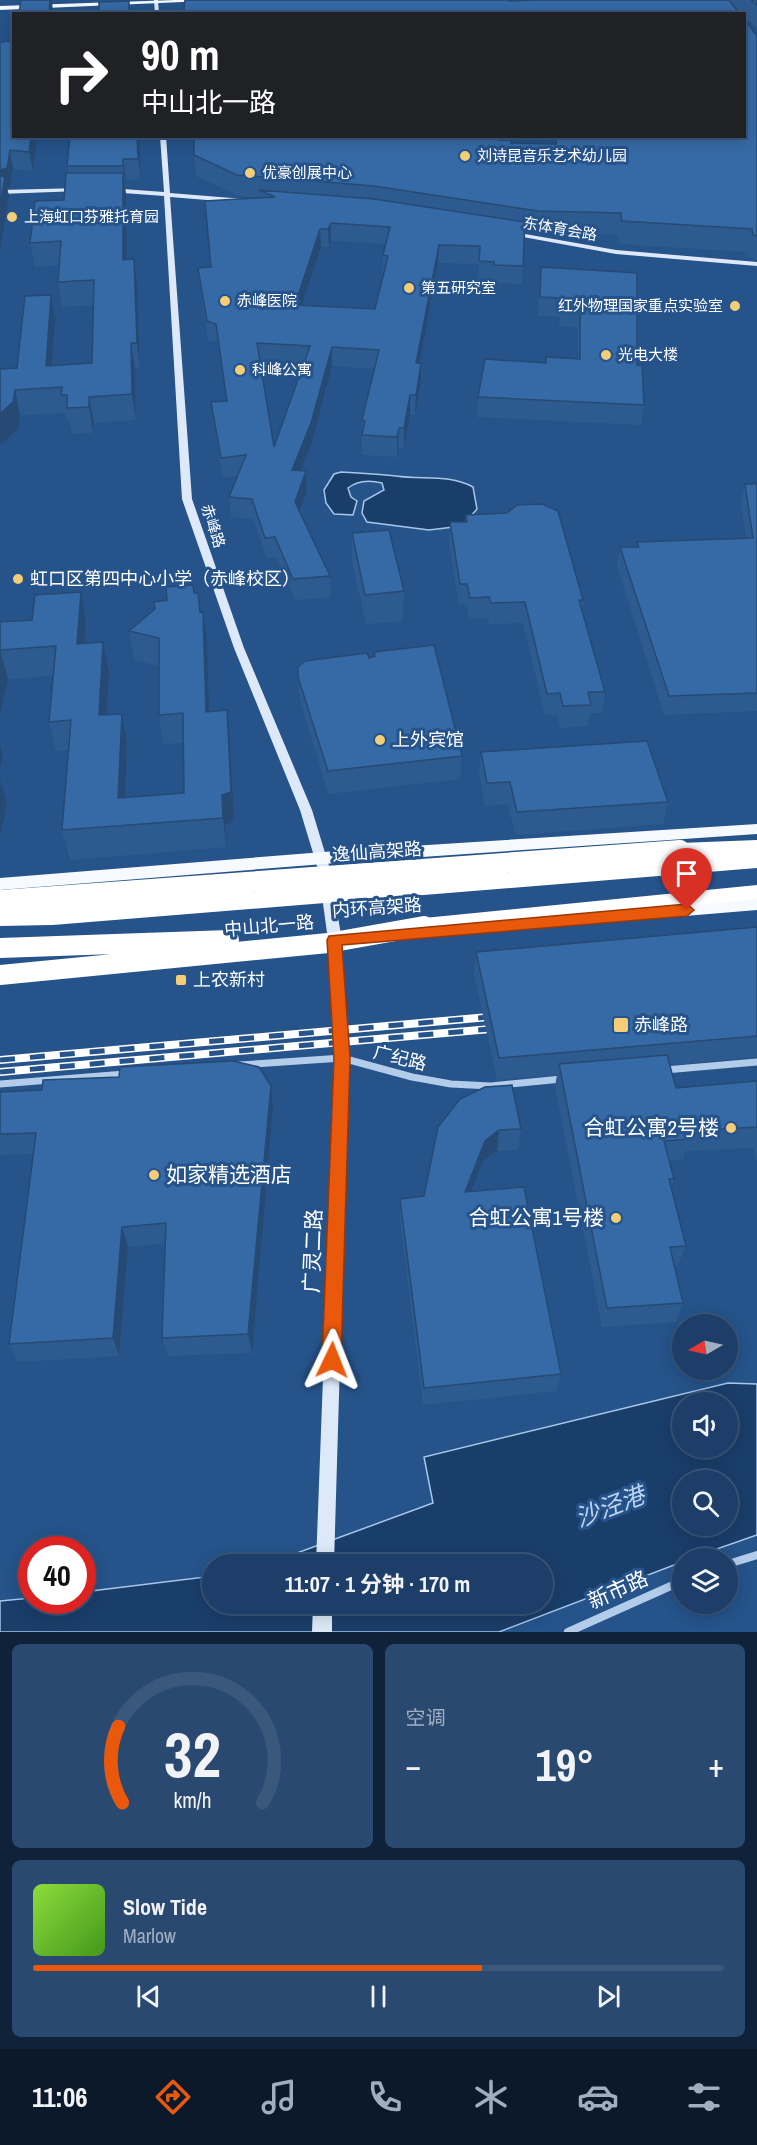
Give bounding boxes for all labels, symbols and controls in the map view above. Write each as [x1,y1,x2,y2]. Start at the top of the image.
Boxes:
text: 90 m [141,27,220,83]
icon: right [42,36,120,114]
text: 中山北一路 [141,84,276,120]
place label: 刘诗昆音乐艺术幼儿园 [477,145,627,166]
marker: 刘诗昆音乐艺术幼儿园 [458,149,472,163]
place label: 优豪创展中心 [262,162,352,183]
marker: 优豪创展中心 [243,166,257,180]
place label: 上海虹口芬雅托育园 [24,206,159,227]
marker: 上海虹口芬雅托育园 [5,210,19,224]
street label: 东体育会路 [521,212,599,245]
place label: 第五研究室 [421,277,496,298]
marker: 第五研究室 [402,281,416,295]
place label: 赤峰医院 [237,290,297,311]
marker: 赤峰医院 [218,294,232,308]
place label: 红外物理国家重点实验室 [558,295,723,316]
marker: 红外物理国家重点实验室 [728,299,742,313]
place label: 光电大楼 [618,344,678,365]
marker: 光电大楼 [599,348,613,362]
place label: 科峰公寓 [252,359,312,380]
marker: 科峰公寓 [233,363,247,377]
street label: 赤峰路 [197,501,230,550]
place label: 虹口区第四中心小学（赤峰校区） [30,566,300,591]
marker: 虹口区第四中心小学（赤峰校区） [11,572,25,586]
place label: 上外宾馆 [392,727,464,752]
marker: 上外宾馆 [373,733,387,747]
street label: 逸仙高架路 [331,836,423,867]
pin [661,848,712,910]
icon: arrive [670,857,703,890]
street label: 内环高架路 [331,892,423,923]
street label: 中山北一路 [223,909,315,942]
place label: 上农新村 [193,967,265,992]
marker: 上农新村 [174,973,188,987]
place label: 赤峰路 [634,1012,688,1037]
marker: 赤峰路 [612,1016,630,1034]
street label: 广纪路 [371,1039,429,1076]
place label: 合虹公寓2号楼 [583,1113,719,1142]
marker: 合虹公寓2号楼 [724,1121,738,1135]
place label: 如家精选酒店 [166,1160,292,1189]
marker: 如家精选酒店 [147,1168,161,1182]
place label: 合虹公寓1号楼 [468,1203,604,1232]
street label: 广灵二路 [297,1209,328,1293]
marker: 合虹公寓1号楼 [609,1211,623,1225]
north arrow [672,1314,738,1380]
map controls [672,1314,738,1614]
position arrow [300,1328,364,1392]
button: sound [672,1392,738,1458]
button: search [672,1470,738,1536]
water label: 沙泾港 [570,1477,652,1534]
speed limit sign: 40 [18,1536,96,1614]
button: layers [672,1548,738,1614]
street label: 新市路 [583,1563,652,1616]
text: 11:07 · 1 分钟 · 170 m [285,1569,470,1599]
text: 空调 [406,1704,446,1731]
text: 32 [164,1712,221,1796]
text: 19° [535,1734,594,1795]
text: − [406,1743,421,1787]
text: + [708,1743,724,1787]
text: km/h [173,1786,211,1815]
text: Slow Tide [123,1892,207,1922]
text: Marlow [123,1922,176,1949]
icon: previous [132,1980,165,2013]
icon: pause [362,1980,395,2013]
icon: next [592,1980,625,2013]
icon: directions [152,2076,194,2118]
icon: music [258,2076,300,2118]
icon: phone [364,2076,406,2118]
icon: climate [470,2076,512,2118]
icon: car [577,2076,619,2118]
icon: filters [683,2076,725,2118]
text: 11:06 [32,2079,88,2115]

